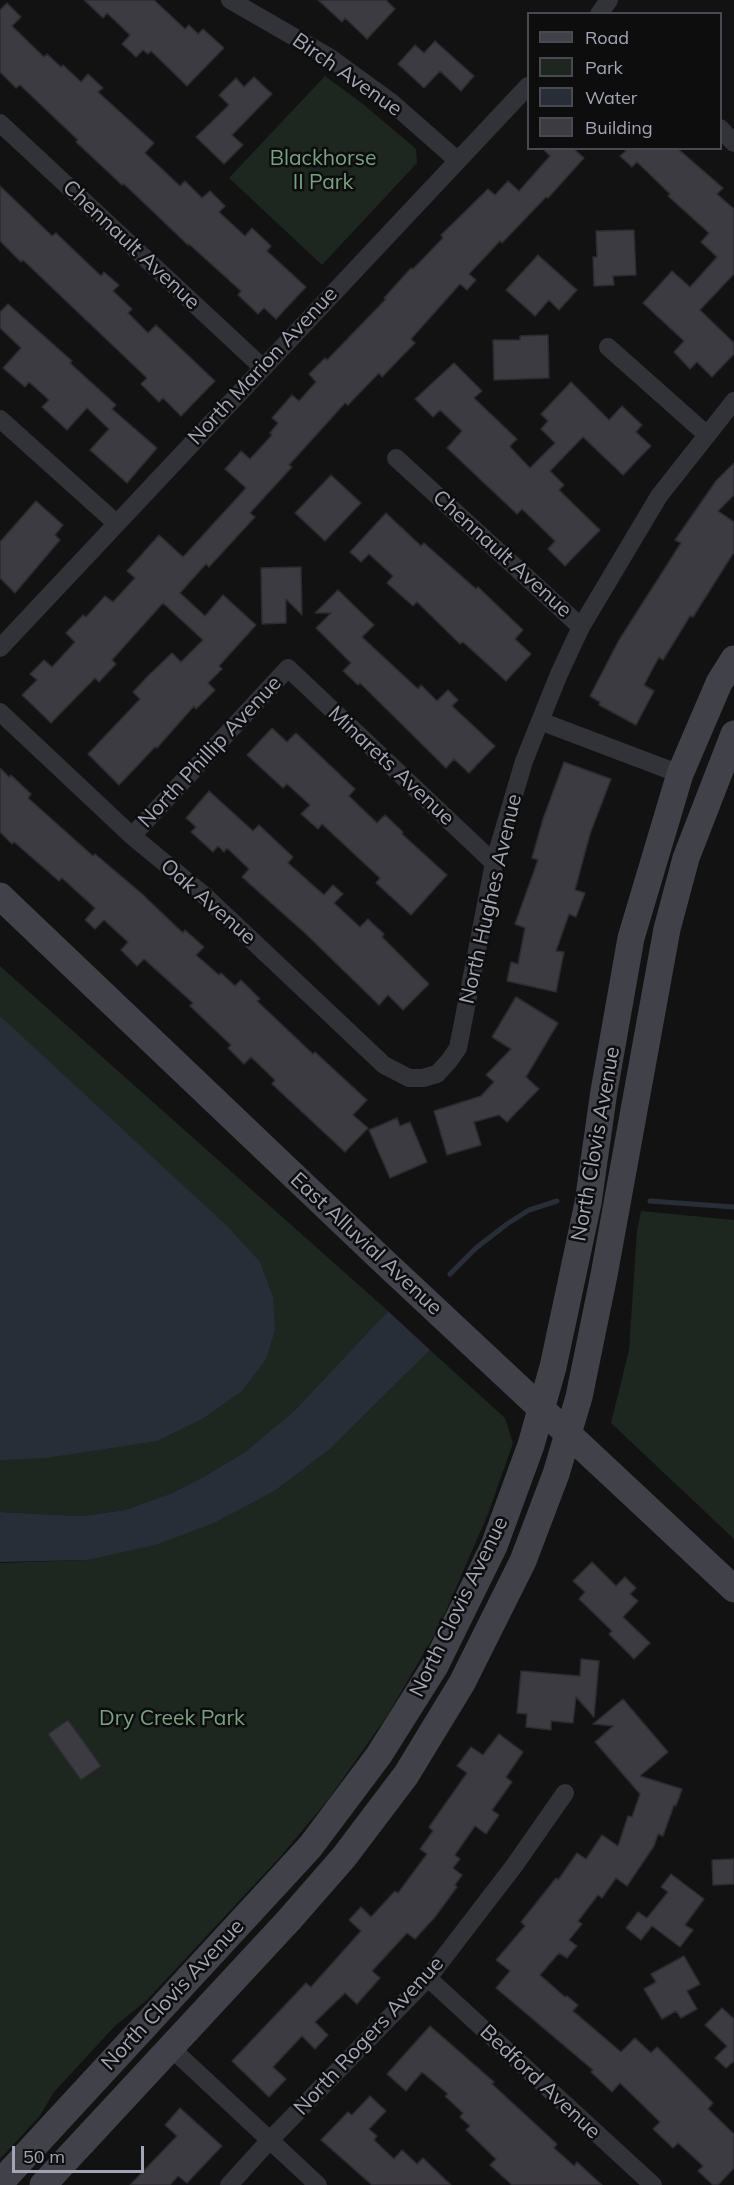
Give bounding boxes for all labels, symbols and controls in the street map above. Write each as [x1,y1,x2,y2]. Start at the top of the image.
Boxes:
legend [527,12,722,150]
text: Road [585,26,629,49]
street label: Birch Avenue [287,28,407,122]
text: Park [585,56,623,79]
text: Water [585,86,637,109]
text: Building [585,116,653,139]
park label: Blackhorse II Park [270,146,376,196]
street label: Chennault Avenue [57,175,205,315]
street label: North Marion Avenue [183,282,343,450]
street label: Chennault Avenue [427,485,577,623]
street label: North Phillip Avenue [133,671,287,833]
street label: Minarets Avenue [323,701,459,831]
street label: North Hughes Avenue [455,792,527,1006]
street label: Oak Avenue [155,854,261,950]
street label: North Clovis Avenue [566,1045,626,1243]
street label: East Alluvial Avenue [285,1167,447,1321]
street label: North Clovis Avenue [404,1513,514,1701]
park label: Dry Creek Park [99,1706,245,1732]
street label: North Clovis Avenue [96,1914,250,2076]
street label: North Rogers Avenue [289,1951,449,2121]
street label: Bedford Avenue [474,2020,606,2144]
scale bar [15,2134,147,2172]
text: 50 m [23,2145,65,2168]

